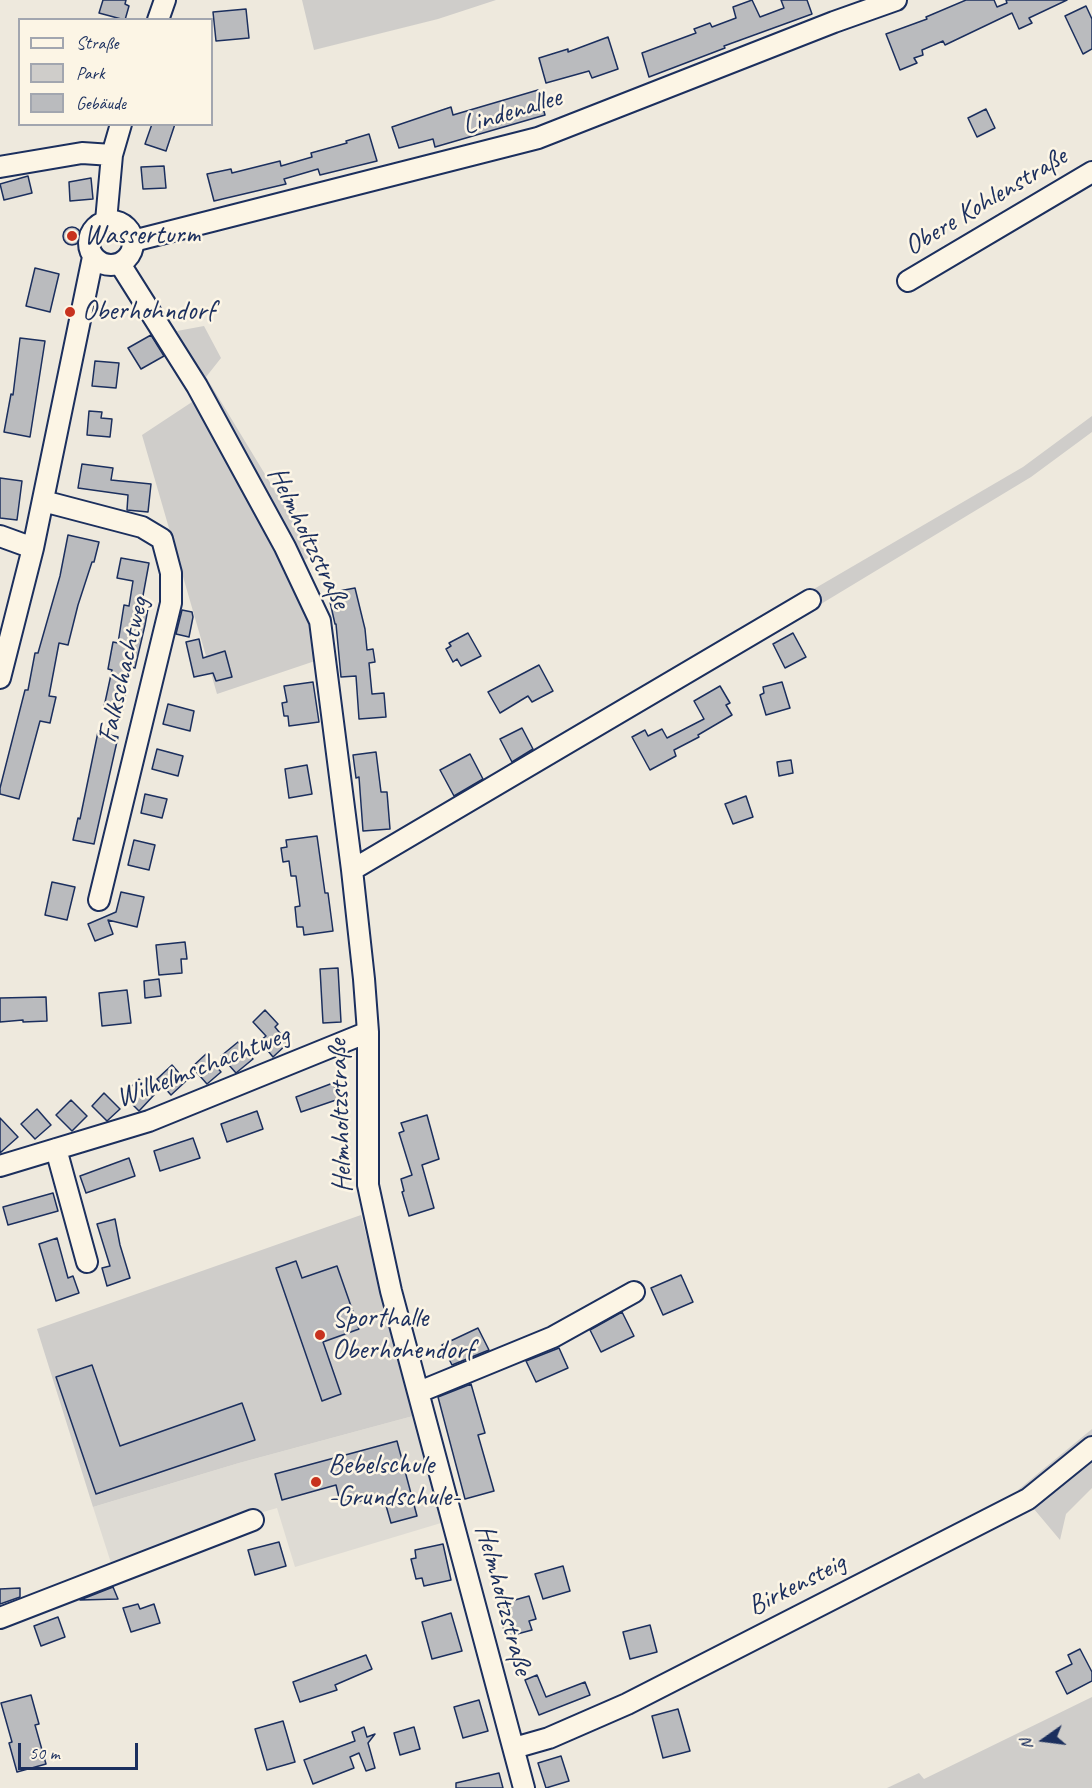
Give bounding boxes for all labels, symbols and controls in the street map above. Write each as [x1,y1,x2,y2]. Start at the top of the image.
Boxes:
legend [18,18,213,126]
text: Straße [76,32,118,54]
text: Park [76,62,105,84]
street label: Lindenallee [458,81,566,143]
text: Gebäude [76,92,126,114]
street label: Obere Kohlenstraße [899,140,1073,264]
place label: Wasserturm [84,219,200,253]
marker: Wasserturm [65,229,79,243]
place label: Oberhohndorf [82,295,215,329]
marker: Oberhohndorf [63,305,77,319]
street label: Helmholtzstraße [259,462,357,614]
street label: Falkschachtweg [91,594,157,746]
street label: Wilhelmschachtweg [112,1019,294,1115]
street label: Helmholtzstraße [322,1039,360,1193]
place label: Sporthalle Oberhohendorf [332,1302,474,1368]
marker: Sporthalle Oberhohendorf [313,1328,327,1342]
place label: Bebelschule -Grundschule- [328,1449,460,1515]
marker: Bebelschule -Grundschule- [309,1475,323,1489]
street label: Helmholtzstraße [467,1521,539,1679]
street label: Birkensteig [743,1546,851,1624]
north arrow [1014,1710,1074,1770]
scale bar [21,1731,141,1769]
text: N [1016,1737,1037,1752]
text: 50 m [29,1742,60,1764]

